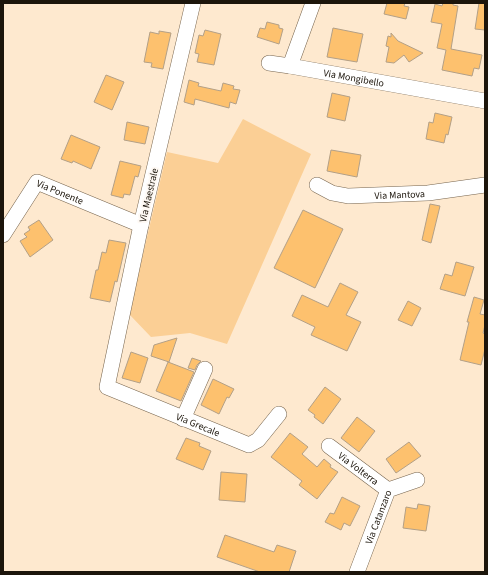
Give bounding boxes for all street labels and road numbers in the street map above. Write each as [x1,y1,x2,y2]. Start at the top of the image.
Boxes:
street label: Via Mongibello [322,66,385,91]
street label: Via Maestrale [136,167,162,224]
street label: Via Ponente [34,177,85,208]
street label: Via Mantova [374,187,425,203]
street label: Via Grecale [174,410,222,440]
street label: Via Volterra [335,449,381,489]
street label: Via Catanzaro [362,488,395,546]

